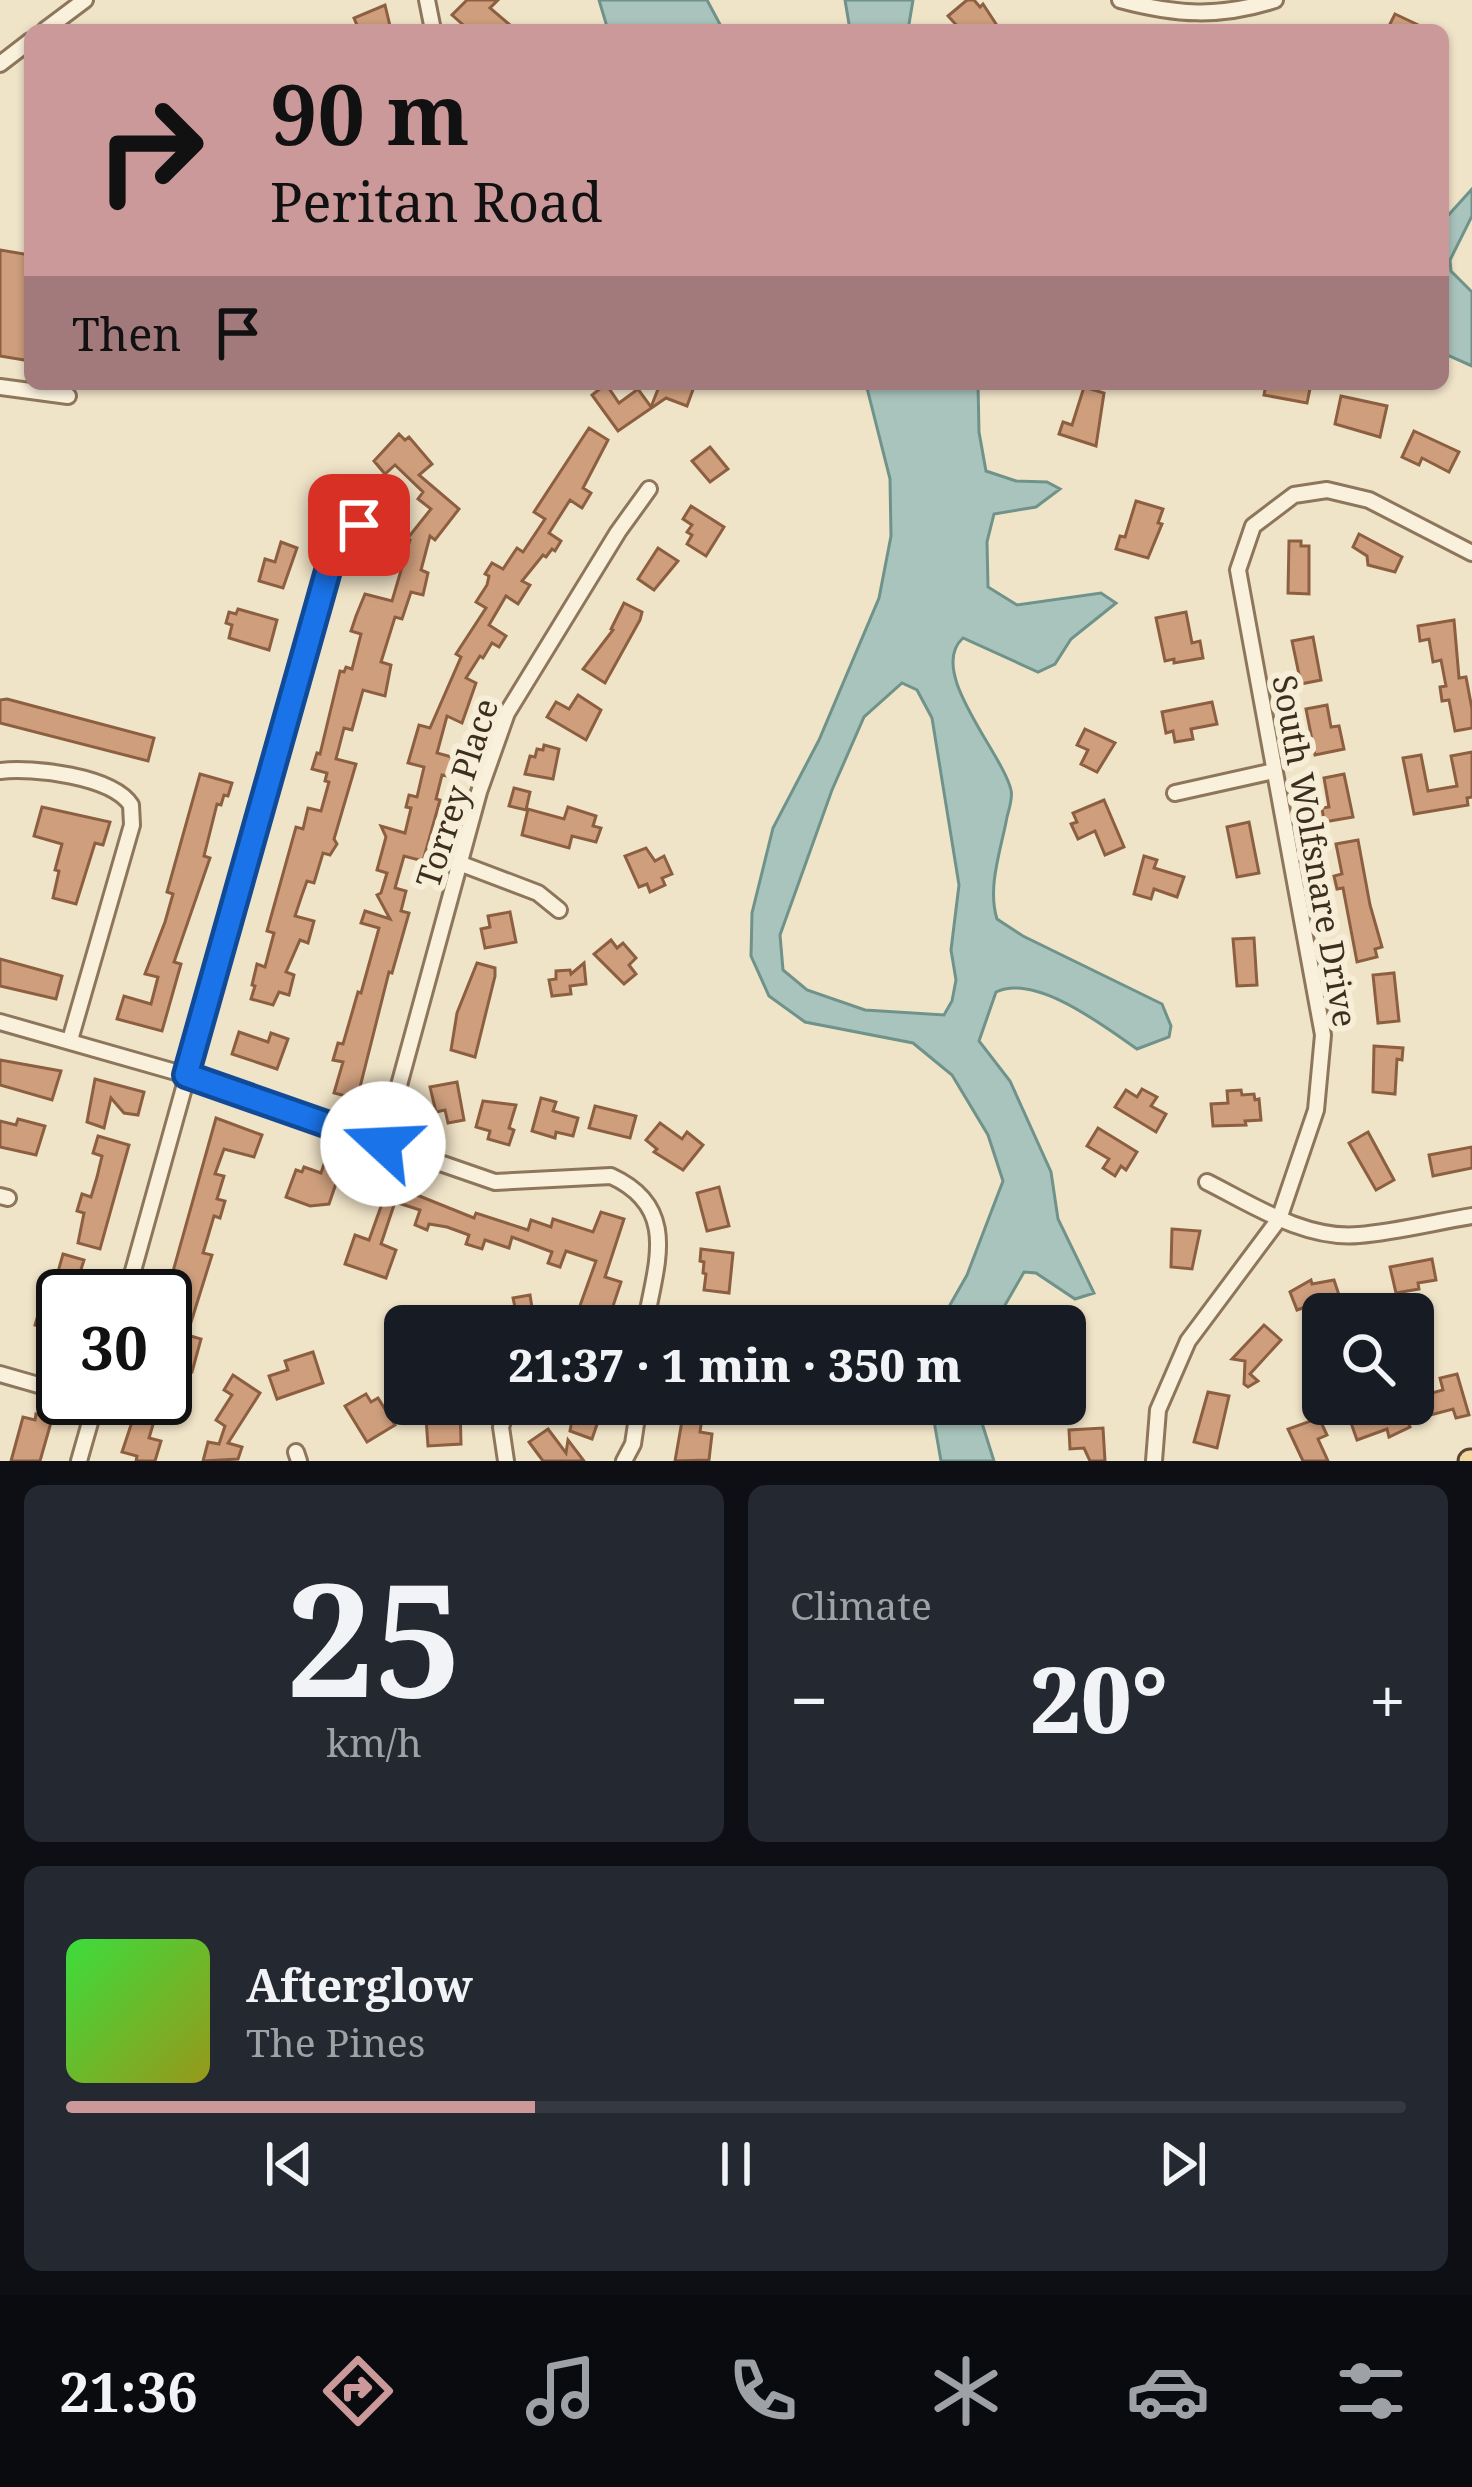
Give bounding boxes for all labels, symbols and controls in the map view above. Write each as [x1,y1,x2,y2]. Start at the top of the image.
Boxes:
text: 90 m [270,55,470,170]
icon: right [72,72,228,228]
text: Peritan Road [270,164,603,238]
icon: arrive [205,300,271,366]
text: Then [72,303,181,364]
pin [308,474,410,576]
icon: arrive [326,492,392,558]
street label: South Wolfsnare Drive [1262,671,1369,1030]
street label: Torrey Place [405,693,508,893]
position arrow [320,1081,446,1207]
speed limit sign: 30 [36,1269,192,1425]
map controls [1302,1293,1434,1425]
button: search [1302,1293,1434,1425]
text: 21:37 · 1 min · 350 m [508,1334,962,1395]
text: 25 [286,1530,462,1743]
text: Climate [790,1578,932,1631]
text: 20° [1030,1637,1168,1759]
text: − [790,1654,828,1744]
text: + [1369,1654,1406,1744]
text: km/h [326,1715,422,1768]
text: Afterglow [246,1954,473,2015]
text: The Pines [246,2015,425,2068]
icon: previous [256,2131,322,2197]
icon: pause [703,2131,769,2197]
icon: next [1150,2131,1216,2197]
icon: directions [316,2349,400,2433]
icon: music [519,2349,603,2433]
icon: phone [721,2349,805,2433]
icon: climate [924,2349,1008,2433]
icon: car [1126,2349,1210,2433]
icon: filters [1329,2349,1413,2433]
text: 21:36 [59,2354,198,2428]

